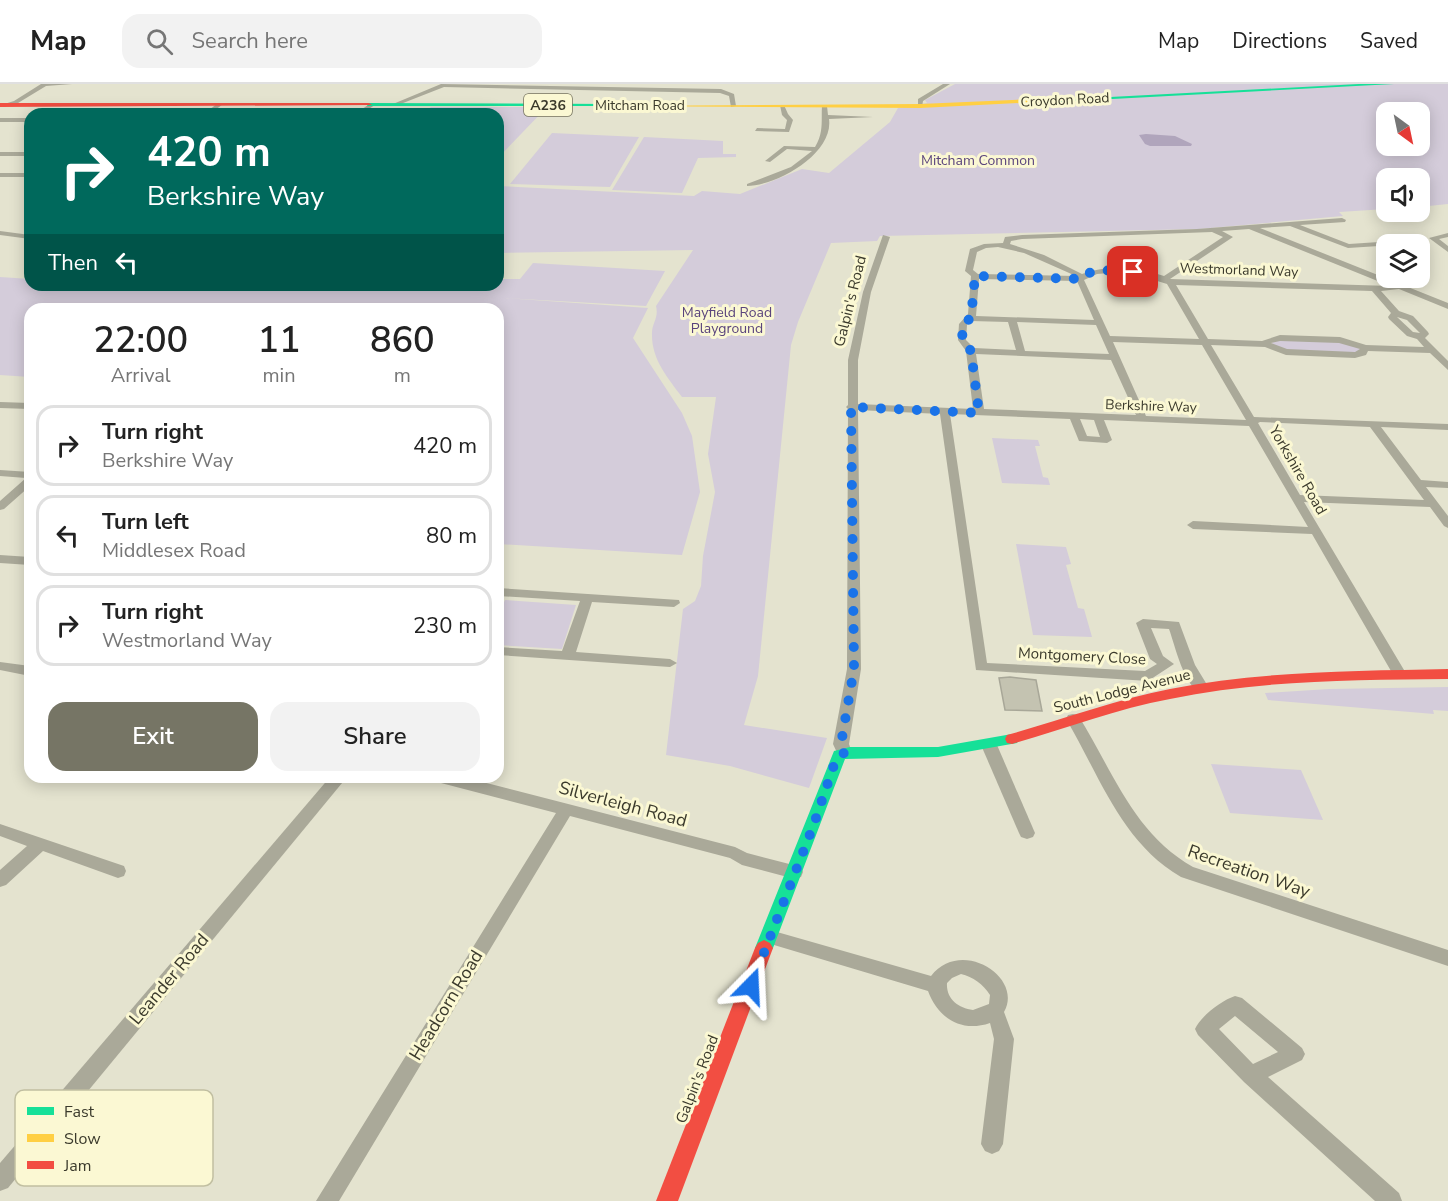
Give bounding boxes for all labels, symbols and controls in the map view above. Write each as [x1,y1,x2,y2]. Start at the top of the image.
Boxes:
search box [122,14,542,68]
text: Map [30,22,86,60]
icon: search [143,25,176,58]
text: Search here [191,26,308,56]
text: Map [1158,27,1199,55]
text: Directions [1232,27,1327,55]
text: Saved [1360,27,1418,55]
street label: Croydon Road [1020,88,1110,112]
road number: A236 [524,94,572,116]
street label: Mitcham Road [595,96,685,115]
north arrow [1376,102,1430,156]
map controls [1376,102,1430,288]
text: 420 m [147,124,271,181]
icon: right [48,132,126,210]
park label: Mitcham Common [921,151,1035,170]
button: sound [1376,168,1430,222]
text: Berkshire Way [147,178,324,215]
button: layers [1376,234,1430,288]
icon: left [110,246,143,279]
pin [1107,246,1158,297]
text: Then [48,248,98,278]
street label: Galpin's Road [829,253,871,349]
icon: arrive [1116,255,1149,288]
street label: Westmorland Way [1179,258,1300,282]
park label: Mayfield Road Playground [682,303,772,338]
text: 22:00 [93,316,188,365]
text: 11 [257,316,301,365]
text: 860 [370,316,435,365]
text: Arrival [111,362,171,389]
text: min [262,362,296,389]
text: m [394,362,411,389]
street label: Berkshire Way [1105,395,1198,417]
text: Turn right [102,417,203,447]
street label: Yorkshire Road [1264,421,1332,518]
icon: right [51,429,84,462]
text: 420 m [413,431,477,461]
text: Berkshire Way [102,447,233,474]
text: Turn left [102,507,189,537]
icon: left [51,519,84,552]
text: 80 m [426,521,477,551]
text: Middlesex Road [102,537,246,564]
text: Turn right [102,597,203,627]
icon: right [51,609,84,642]
text: 230 m [413,611,477,641]
text: Westmorland Way [102,627,272,654]
street label: Montgomery Close [1017,643,1147,669]
street label: South Lodge Avenue [1051,664,1193,718]
button: Exit [48,702,258,771]
button: Share [270,702,480,771]
street label: Silverleigh Road [556,775,690,833]
street label: Recreation Way [1185,839,1314,903]
street label: Leander Road [124,928,214,1030]
street label: Headcorn Road [404,945,488,1065]
position arrow [719,954,783,1018]
street label: Galpin's Road [671,1032,723,1126]
legend [15,1090,213,1186]
text: Fast [64,1101,95,1123]
text: Slow [64,1128,101,1150]
text: Jam [63,1155,91,1177]

